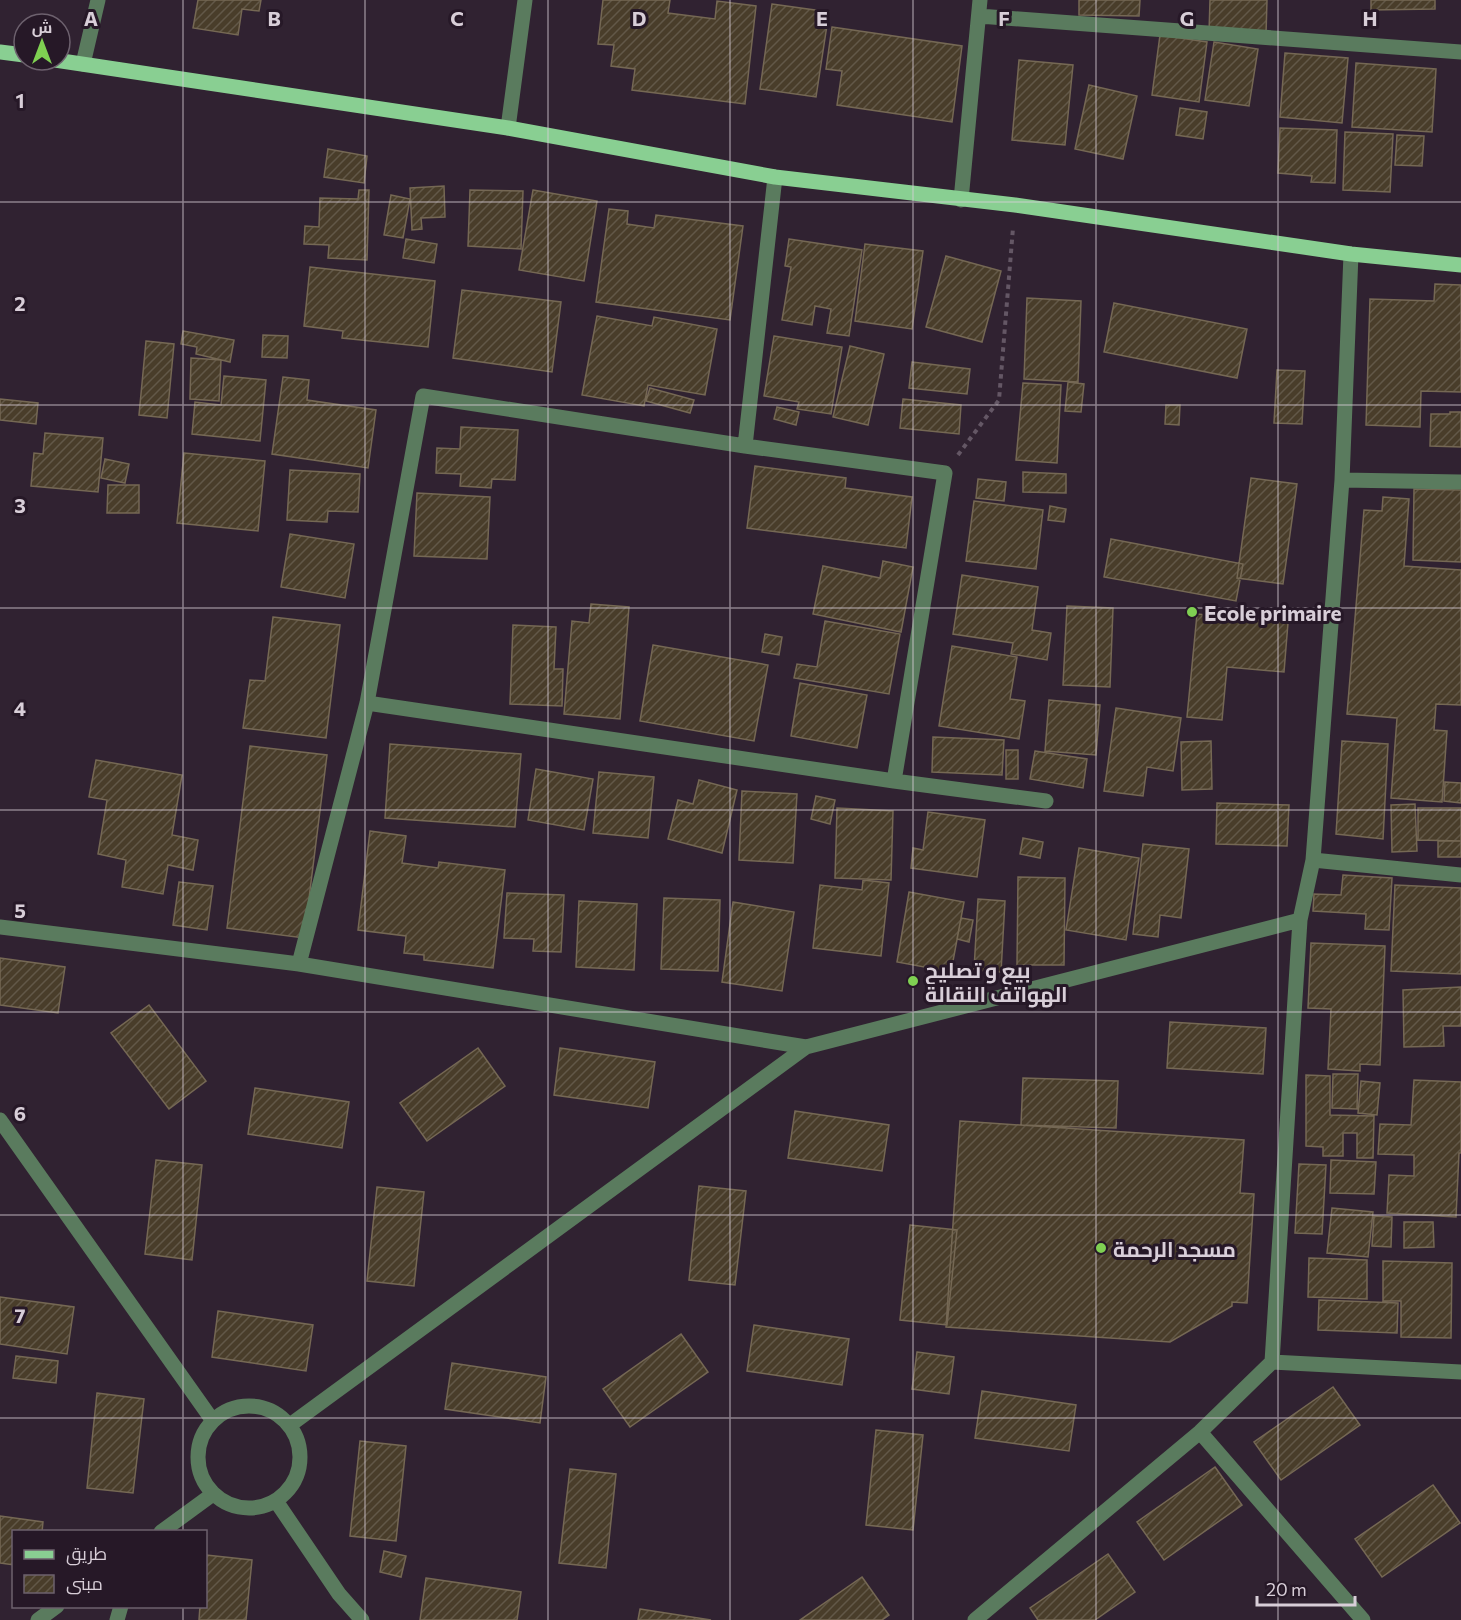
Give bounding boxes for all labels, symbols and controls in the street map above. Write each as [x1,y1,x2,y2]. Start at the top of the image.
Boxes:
text: A [84,6,98,30]
text: B [267,6,281,30]
text: C [450,6,464,30]
text: D [632,6,646,30]
text: E [816,6,828,30]
text: F [998,6,1010,30]
text: G [1180,6,1194,30]
text: H [1363,6,1378,30]
north arrow [12,12,72,72]
text: ش [32,17,52,37]
text: 1 [15,88,25,112]
text: 2 [14,291,26,315]
text: 3 [14,493,26,517]
place label: Ecole primaire [1204,600,1342,625]
marker: Ecole primaire [1185,605,1199,619]
text: 4 [14,696,26,720]
text: 5 [14,898,26,922]
place label: بيع و تصليح الهواتف النقالة [925,957,1068,1008]
marker: بيع و تصليح الهواتف النقالة [906,974,920,988]
text: 6 [14,1101,26,1125]
place label: مسجد الرحمة [1113,1236,1236,1262]
marker: مسجد الرحمة [1094,1241,1108,1255]
text: 7 [15,1303,26,1327]
legend [12,1530,207,1608]
text: طريق [66,1542,107,1566]
scale bar [1257,1569,1354,1607]
text: مبنى [66,1572,103,1595]
text: 20 m [1266,1578,1307,1600]

